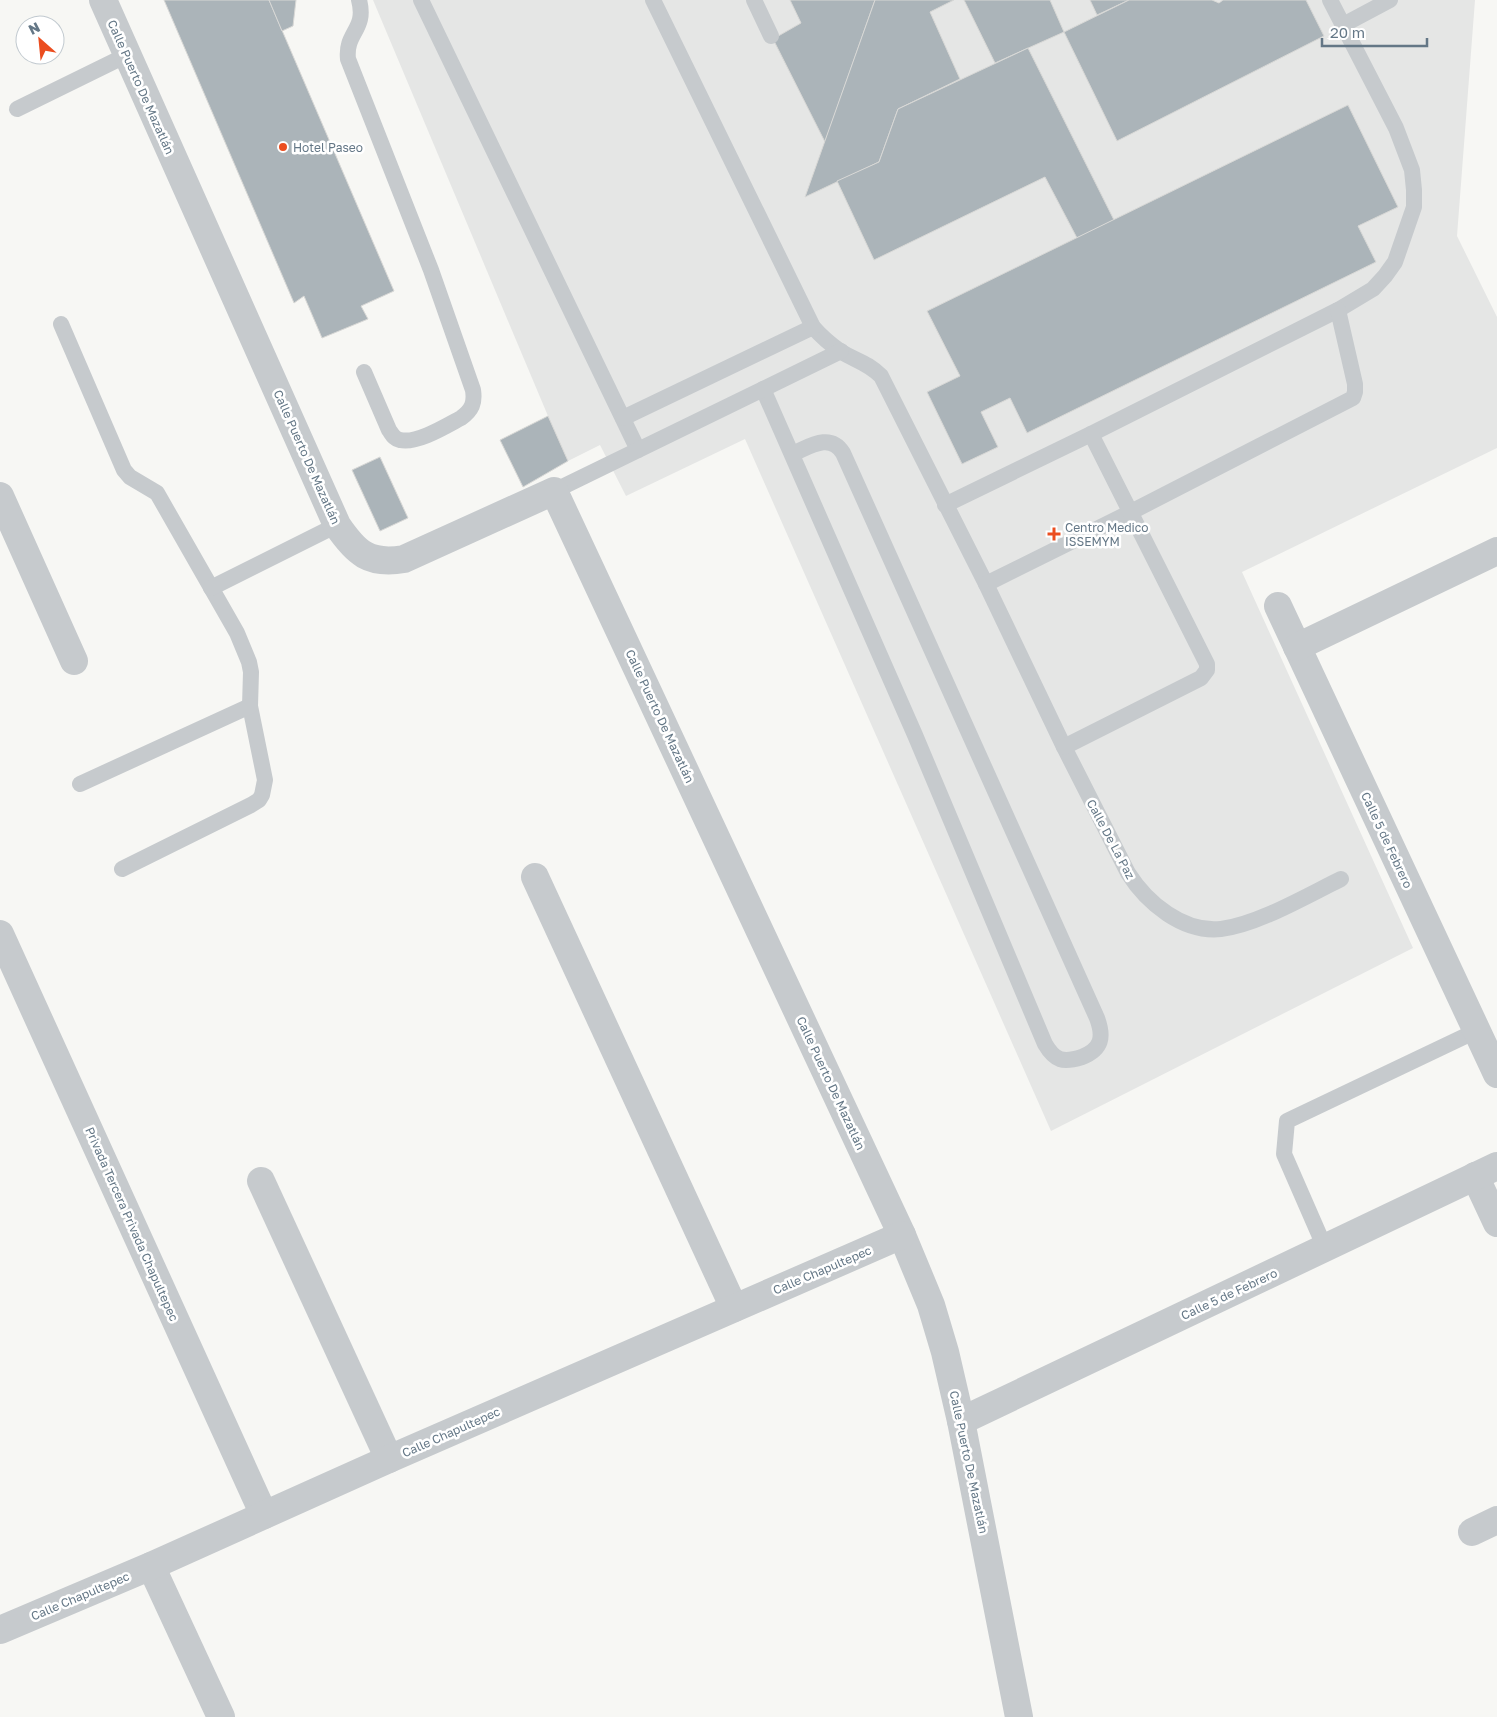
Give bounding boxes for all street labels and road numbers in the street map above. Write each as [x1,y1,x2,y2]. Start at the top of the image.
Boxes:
street label: Calle Puerto De Mazatlán [105,17,177,157]
street label: Calle Puerto De Mazatlán [271,387,343,527]
street label: Calle Puerto De Mazatlán [622,647,698,785]
street label: Calle 5 de Febrero [1358,790,1416,890]
street label: Calle De La Paz [1084,797,1138,881]
street label: Calle Puerto De Mazatlán [793,1014,869,1152]
street label: Privada Tercera Privada Chapultepec [82,1125,182,1324]
street label: Calle Chapultepec [770,1242,874,1298]
street label: Calle 5 de Febrero [1179,1265,1279,1323]
street label: Calle Puerto De Mazatlán [947,1389,991,1535]
street label: Calle Chapultepec [400,1403,503,1460]
street label: Calle Chapultepec [28,1568,132,1624]

